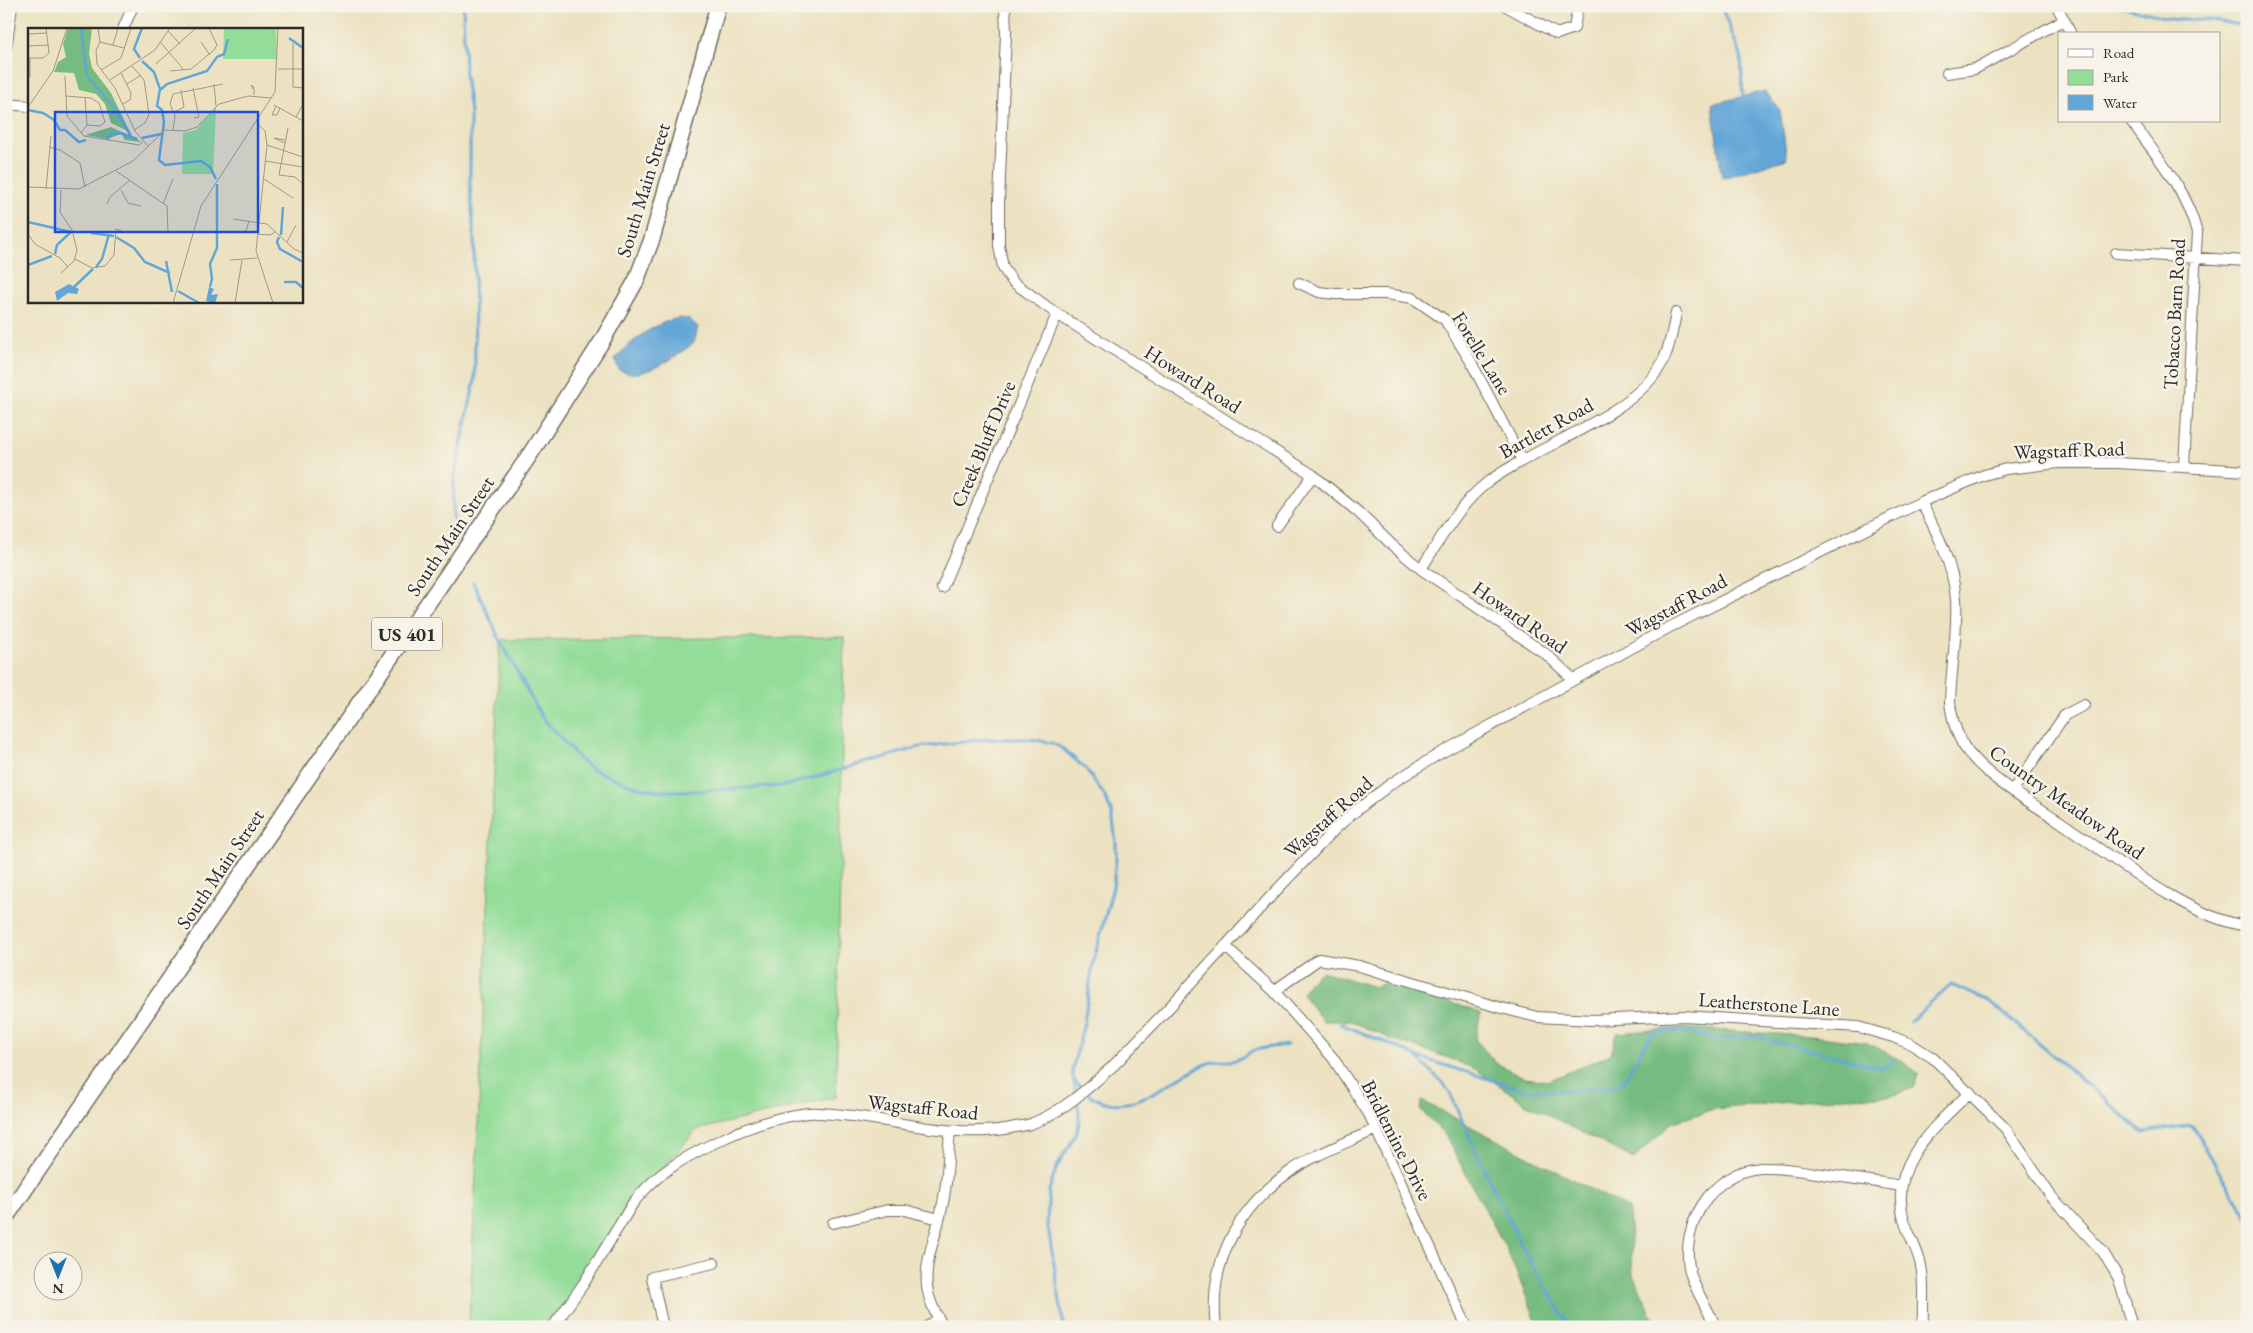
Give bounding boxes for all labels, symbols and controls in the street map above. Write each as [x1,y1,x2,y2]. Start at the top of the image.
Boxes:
inset map [28,28,302,302]
legend [2058,32,2220,122]
text: Road [2103,43,2135,62]
text: Park [2103,67,2130,86]
text: Water [2103,93,2137,112]
street label: South Main Street [610,119,676,260]
street label: Tobacco Barn Road [2157,237,2191,390]
street label: Forelle Lane [1446,306,1518,400]
street label: Howard Road [1140,339,1247,420]
street label: Creek Bluff Drive [945,377,1021,511]
street label: Bartlett Road [1494,391,1598,465]
street label: Wagstaff Road [2013,435,2126,465]
street label: South Main Street [400,470,500,601]
street label: Wagstaff Road [1621,567,1732,643]
street label: Howard Road [1468,575,1573,660]
road number: US 401 [372,618,442,650]
street label: Country Meadow Road [1984,739,2150,866]
street label: Wagstaff Road [1278,770,1379,864]
street label: South Main Street [170,803,270,934]
street label: Leatherstone Lane [1697,986,1841,1022]
street label: Bridlemine Drive [1356,1075,1439,1205]
street label: Wagstaff Road [866,1088,980,1126]
north arrow [32,1250,82,1300]
text: N [52,1280,64,1298]

